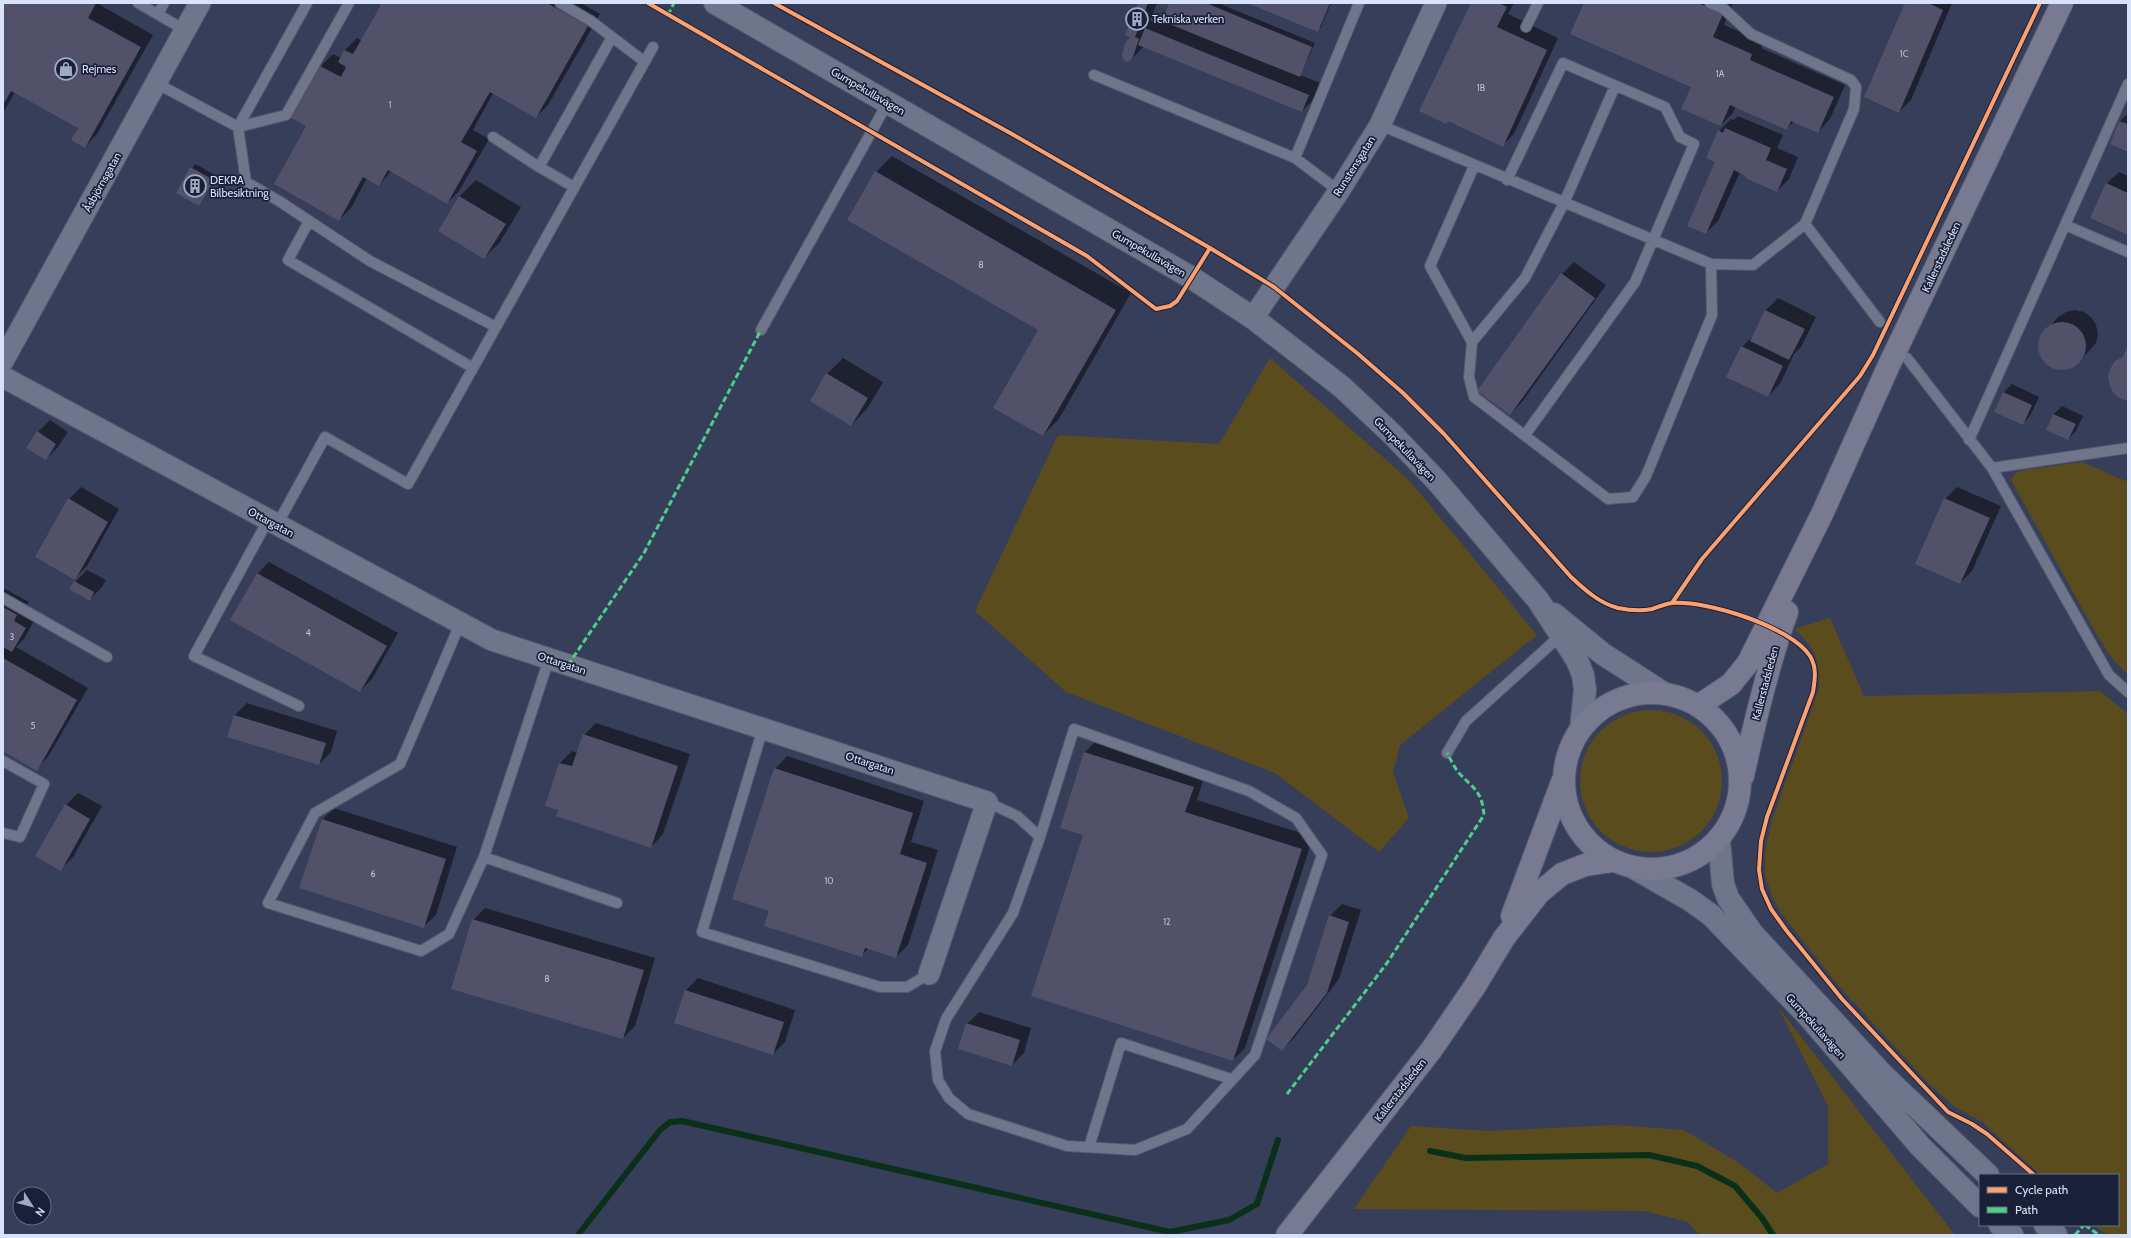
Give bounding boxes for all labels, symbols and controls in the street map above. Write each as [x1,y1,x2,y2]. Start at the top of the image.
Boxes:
building icon: Tekniska verken [1124,6,1150,32]
place label: Tekniska verken [1152,12,1224,26]
house number: 1C [1900,48,1909,59]
shop icon: Rejmes [53,56,79,82]
place label: Rejmes [82,62,117,76]
street label: Gumpekullavägen [828,64,908,118]
house number: 1A [1716,68,1725,79]
house number: 1B [1477,82,1486,93]
house number: 1 [389,99,392,110]
street label: Runstensgatan [1330,133,1378,199]
street label: Åsbjörnsgatan [79,149,124,214]
building icon: DEKRA Bilbesiktning [182,173,208,199]
place label: DEKRA Bilbesiktning [210,173,269,200]
street label: Kallerstadsleden [1919,220,1963,294]
street label: Gumpekullavägen [1109,226,1189,280]
house number: 8 [978,259,984,270]
street label: Gumpekullavägen [1371,414,1439,484]
street label: Ottargatan [245,504,297,540]
house number: 4 [305,627,311,638]
house number: 3 [10,631,15,642]
street label: Kallerstadsleden [1748,644,1782,722]
street label: Ottargatan [536,649,588,677]
house number: 5 [31,720,36,731]
street label: Ottargatan [844,749,896,777]
house number: 6 [370,868,376,879]
house number: 10 [824,875,834,886]
house number: 12 [1163,916,1171,927]
house number: 8 [544,973,550,984]
street label: Gumpekullavägen [1783,990,1849,1062]
street label: Kallerstadsleden [1371,1056,1429,1124]
legend [1979,1174,2119,1226]
text: Cycle path [2015,1182,2068,1197]
north arrow [12,1186,52,1226]
text: Path [2015,1202,2038,1217]
text: N [32,1205,48,1219]

